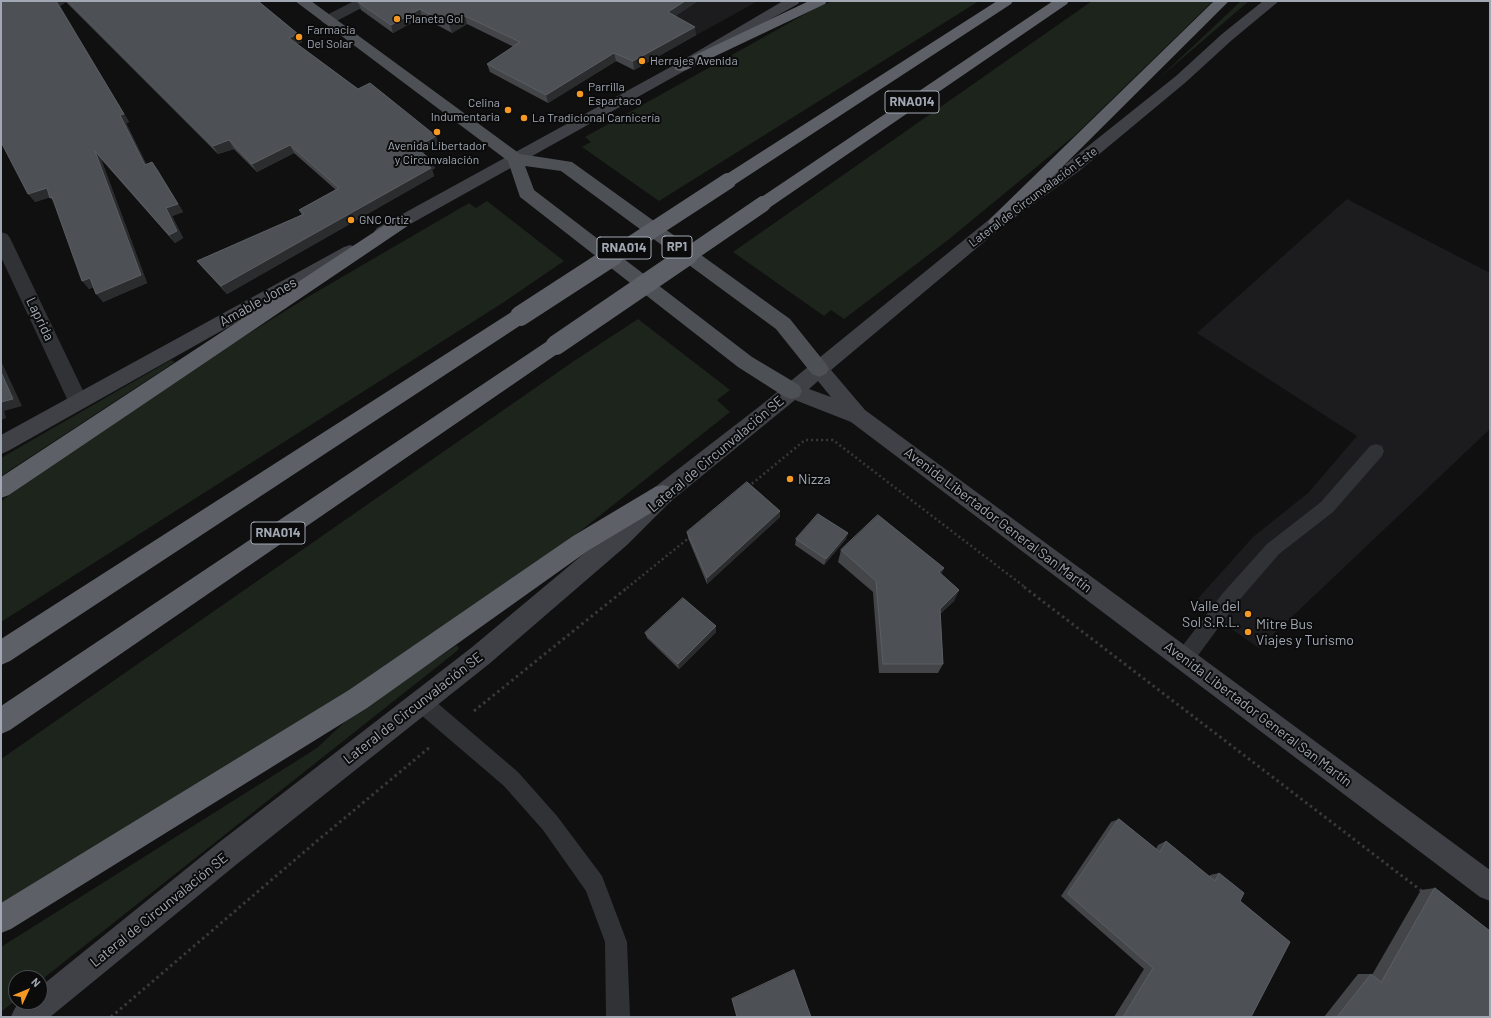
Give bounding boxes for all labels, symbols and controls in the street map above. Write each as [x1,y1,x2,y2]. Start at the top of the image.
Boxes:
place label: Planeta Gol [405,12,463,26]
marker: Planeta Gol [392,14,402,24]
place label: Farmacia Del Solar [307,23,355,51]
marker: Farmacia Del Solar [294,32,304,42]
place label: Herrajes Avenida [650,54,738,68]
marker: Herrajes Avenida [637,56,647,66]
place label: Parrilla Espartaco [588,80,642,108]
marker: Parrilla Espartaco [575,89,585,99]
road number: RNA014 [885,91,939,113]
place label: Celina Indumentaria [431,96,500,124]
marker: Celina Indumentaria [503,105,513,115]
place label: La Tradicional Carnicería [532,111,660,125]
marker: La Tradicional Carnicería [519,113,529,123]
marker: Avenida Libertador y Circunvalación [432,127,442,137]
place label: Avenida Libertador y Circunvalación [388,139,486,167]
street label: Lateral de Circunvalación Este [966,144,1100,250]
place label: GNC Ortiz [359,213,409,227]
marker: GNC Ortiz [346,215,356,225]
road number: RP1 [662,236,692,258]
road number: RNA014 [597,237,651,259]
street label: Amable Jones [217,274,299,330]
street label: Laprida [22,295,58,343]
street label: Lateral de Circunvalación SE [645,392,787,516]
street label: Avenida Libertador General San Martín [901,444,1095,596]
place label: Nizza [798,471,831,487]
marker: Nizza [785,474,795,484]
road number: RNA014 [251,522,305,544]
place label: Valle del Sol S.R.L. [1182,598,1240,630]
marker: Valle del Sol S.R.L. [1243,609,1253,619]
place label: Mitre Bus Viajes y Turismo [1256,616,1354,648]
marker: Mitre Bus Viajes y Turismo [1243,627,1253,637]
street label: Avenida Libertador General San Martín [1161,638,1355,790]
street label: Lateral de Circunvalación SE [340,648,486,768]
street label: Lateral de Circunvalación SE [87,849,231,971]
north arrow [8,970,48,1010]
text: N [29,975,43,989]

